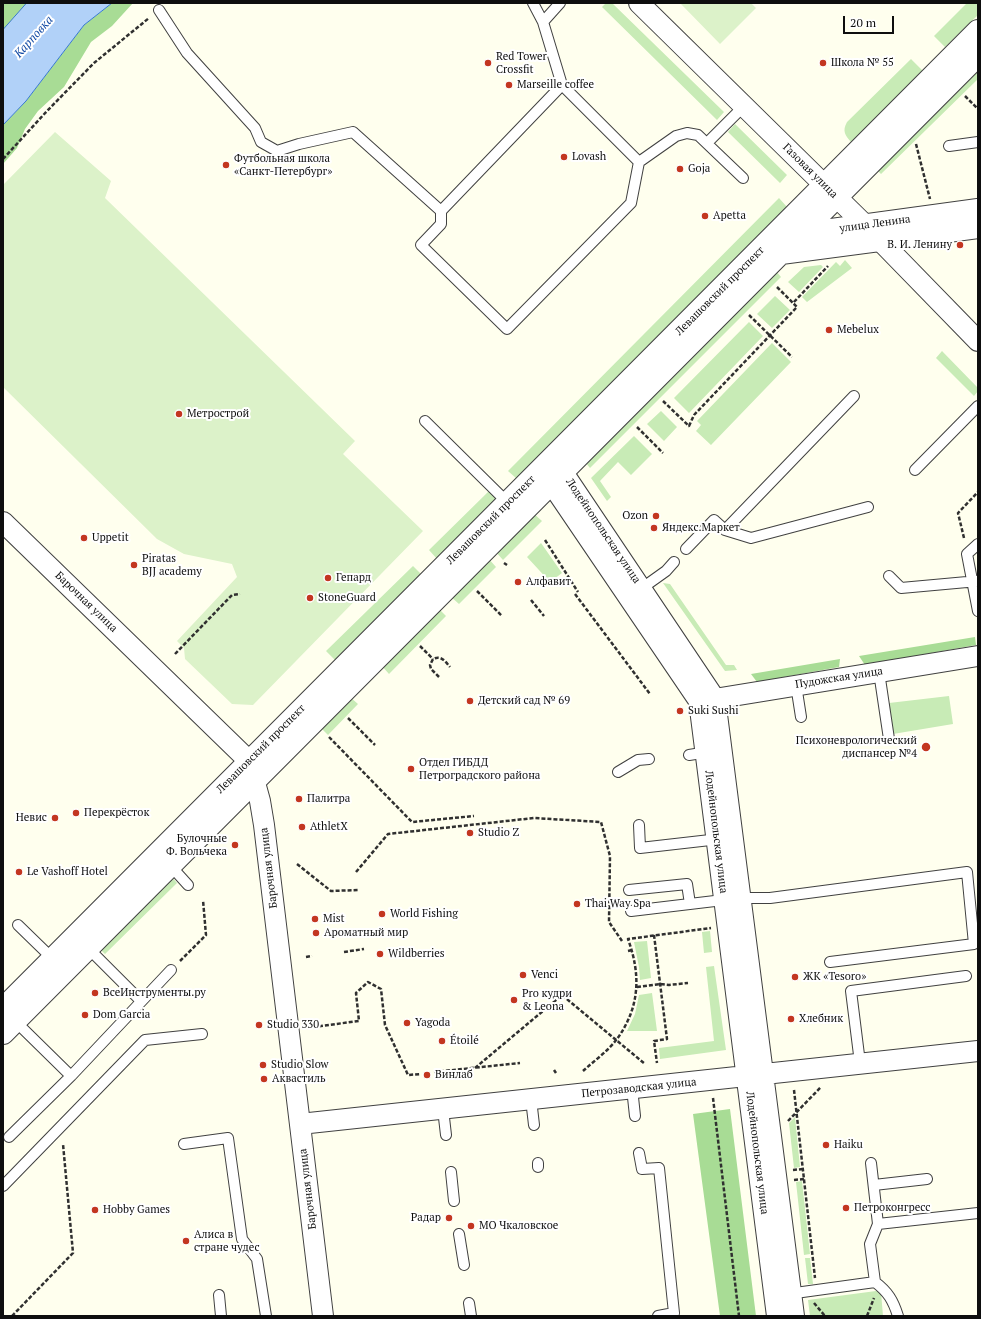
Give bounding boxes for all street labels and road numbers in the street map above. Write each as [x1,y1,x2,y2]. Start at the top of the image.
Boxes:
street label: Газовая улица [780,141,840,201]
street label: улица Ленина [839,212,911,236]
street label: Левашовский проспект [673,244,767,338]
street label: Левашовский проспект [444,473,538,567]
street label: Лодейнопольская улица [563,476,643,586]
street label: Барочная улица [52,569,120,635]
street label: Пудожская улица [794,665,884,691]
street label: Левашовский проспект [214,702,308,796]
street label: Лодейнопольская улица [702,770,730,894]
street label: Барочная улица [257,827,281,909]
street label: Петрозаводская улица [581,1075,697,1101]
street label: Лодейнопольская улица [743,1091,771,1215]
street label: Барочная улица [296,1148,320,1230]

